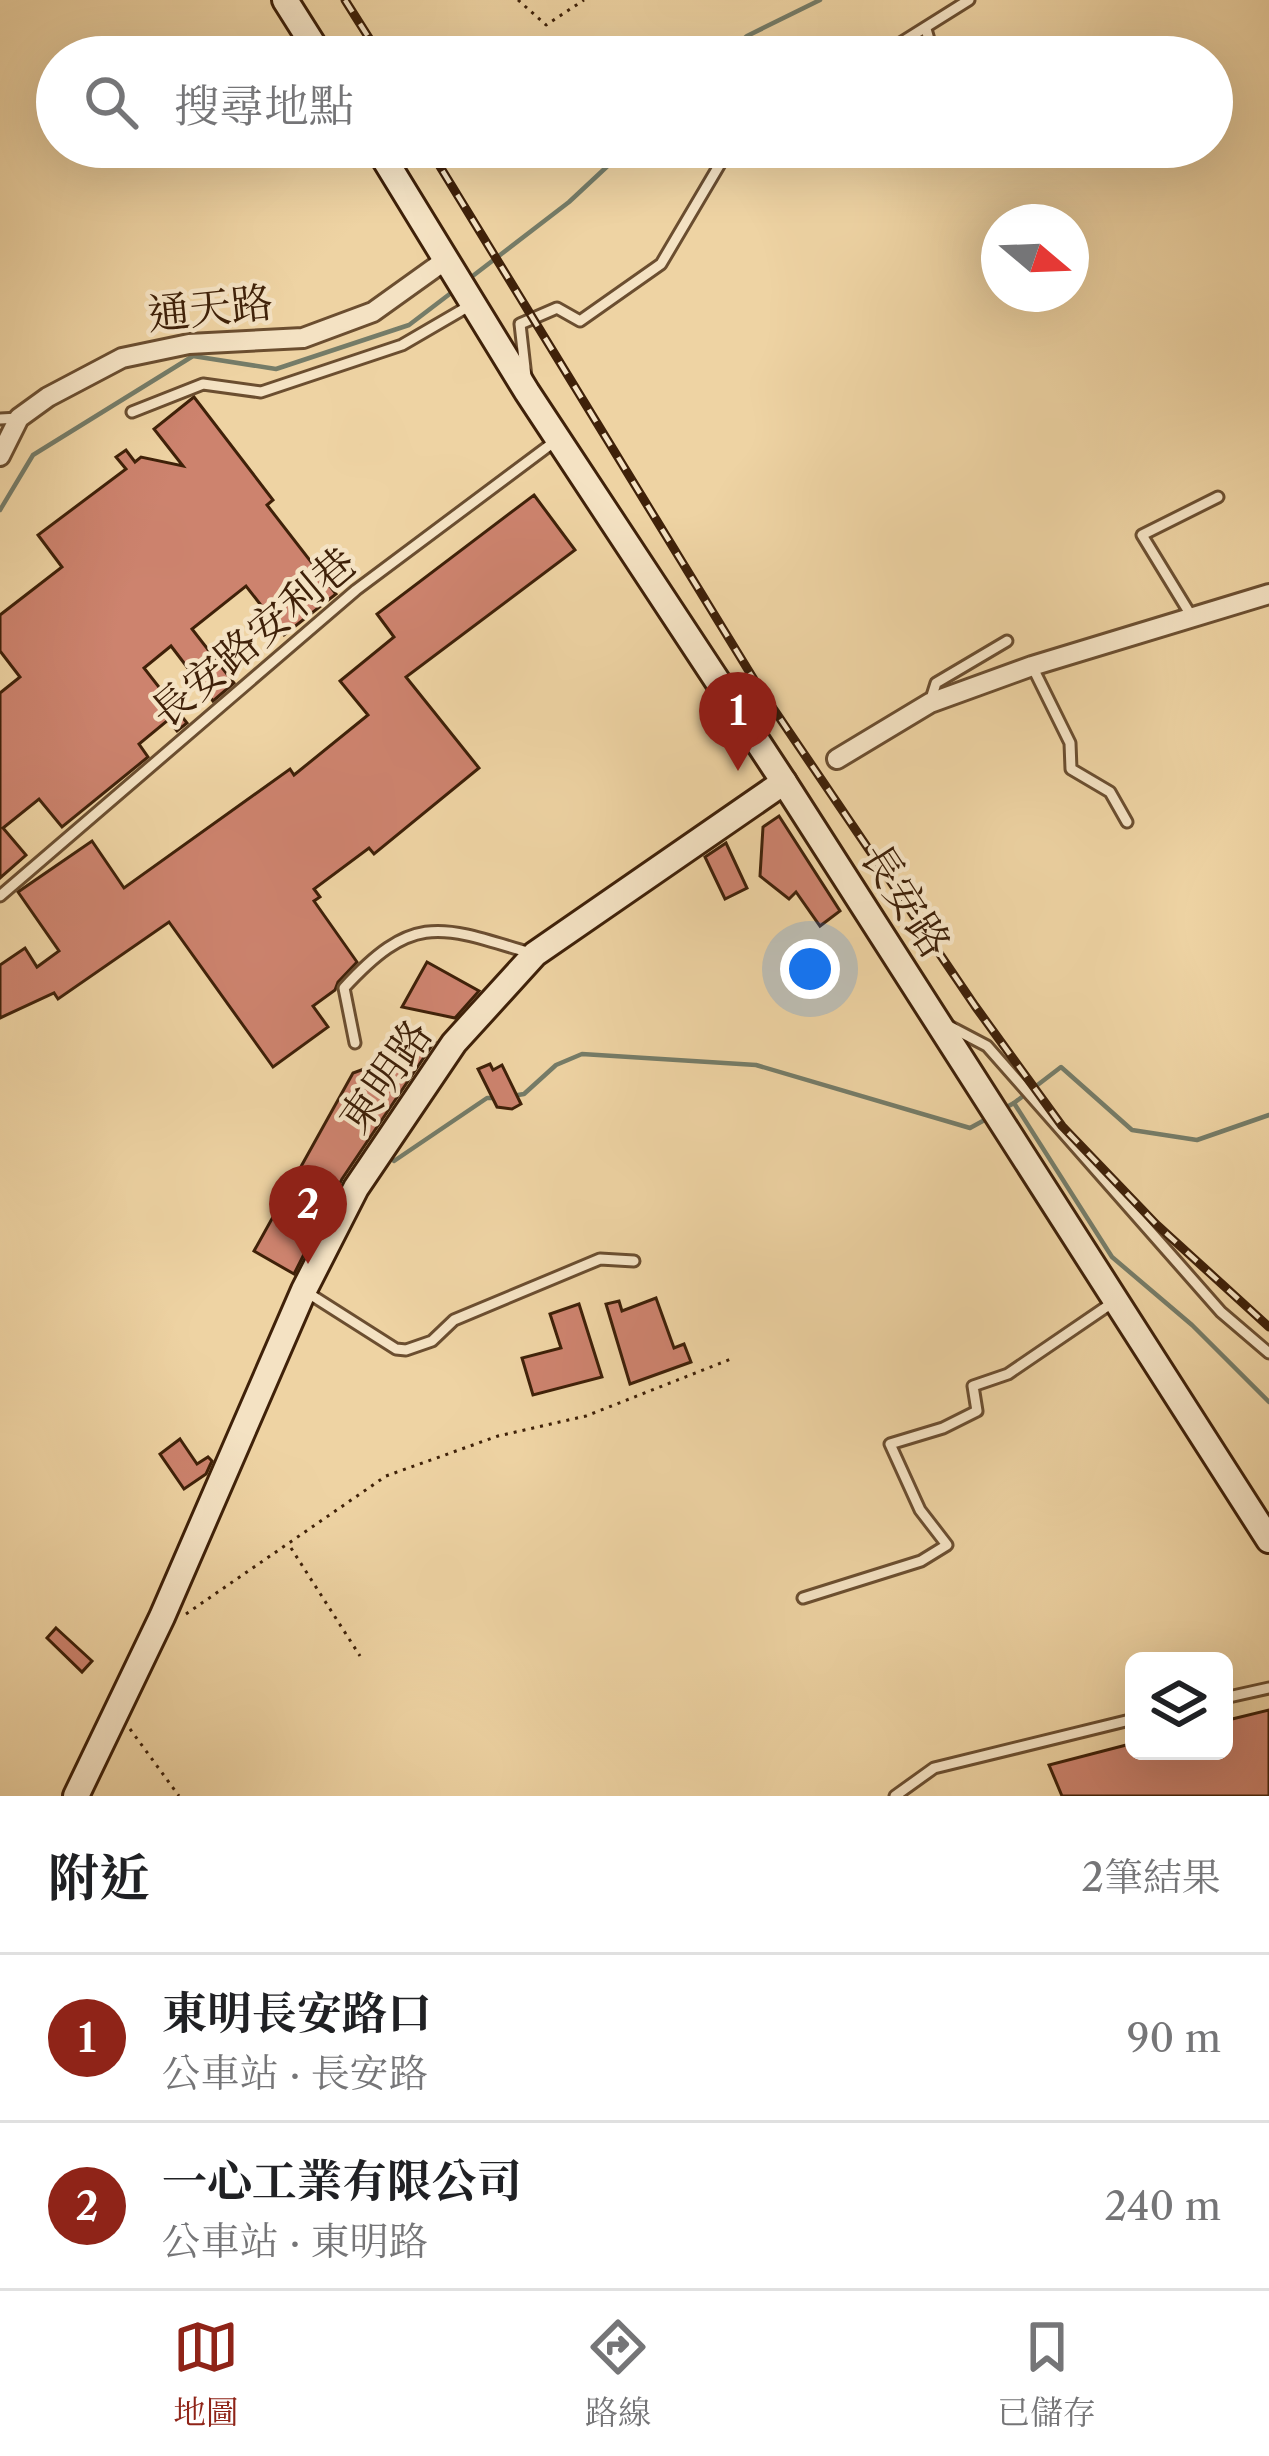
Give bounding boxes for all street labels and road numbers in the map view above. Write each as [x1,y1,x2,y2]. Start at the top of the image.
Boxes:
street label: 通天路 [145,276,275,340]
street label: 長安路安利巷 [140,536,366,738]
street label: 長安路 [850,833,962,967]
street label: 東明路 [328,1009,442,1143]

